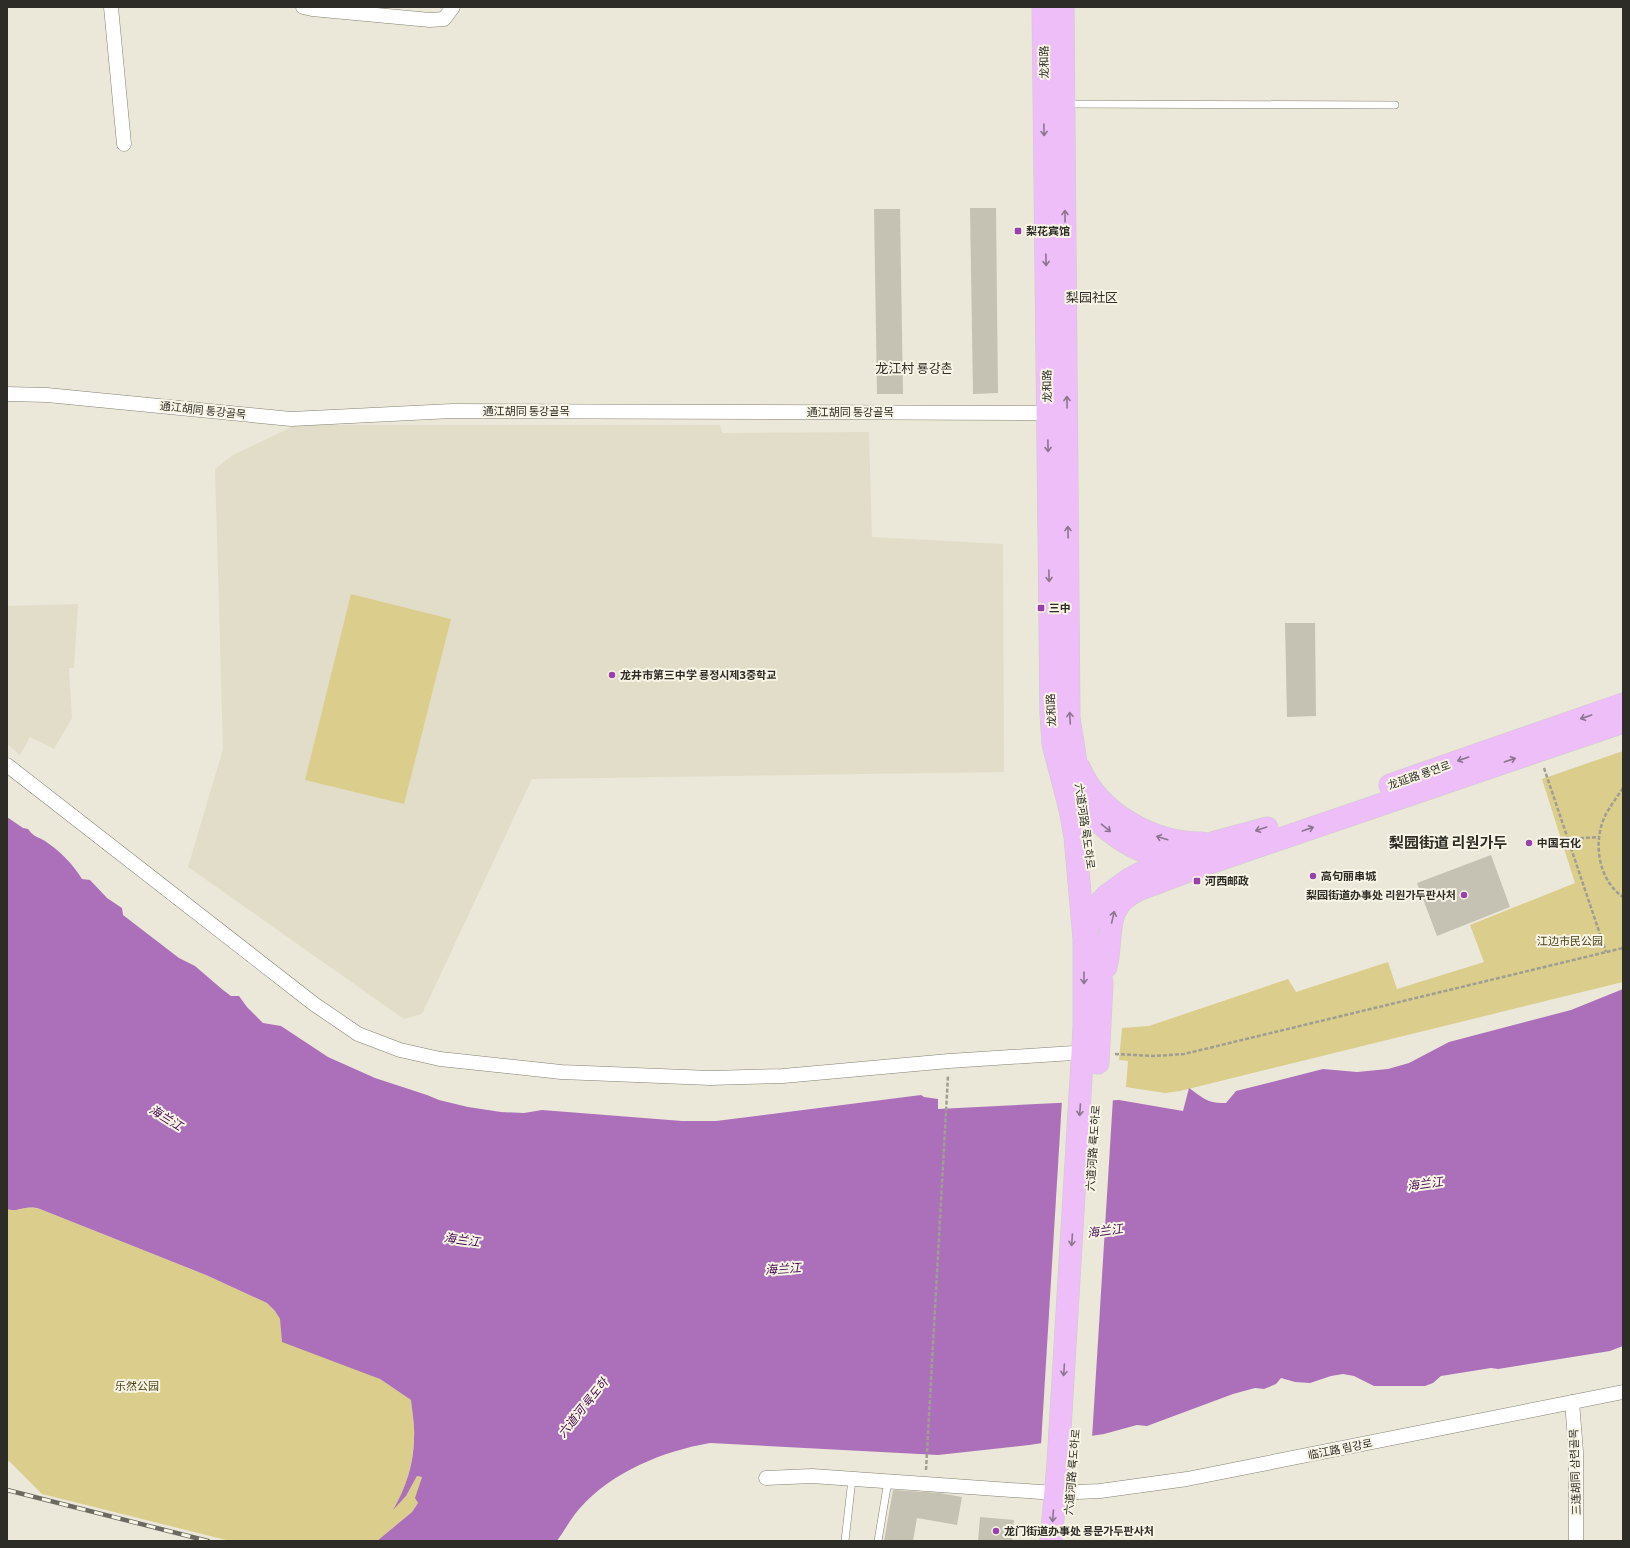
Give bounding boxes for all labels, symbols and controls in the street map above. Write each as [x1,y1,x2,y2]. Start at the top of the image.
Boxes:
street label: 龙和路 [1037,45,1050,79]
one-way arrow [1040,123,1048,136]
one-way arrow [1061,210,1069,223]
place label: 梨花宾馆 [1026,224,1070,237]
marker: 梨花宾馆 [1013,226,1023,236]
one-way arrow [1042,253,1050,266]
district label: 梨园社区 [1066,289,1118,305]
district label: 龙江村 룡강촌 [875,360,953,376]
street label: 龙和路 [1040,369,1053,403]
one-way arrow [1063,396,1070,409]
street label: 通江胡同 통강골목 [159,399,247,420]
street label: 通江胡同 통강골목 [483,404,569,417]
street label: 通江胡同 통강골목 [807,405,893,418]
one-way arrow [1044,439,1052,452]
one-way arrow [1064,526,1072,539]
one-way arrow [1045,569,1053,582]
place label: 三中 [1049,601,1071,614]
marker: 三中 [1036,603,1046,613]
place label: 龙井市第三中学 룡정시제3중학교 [620,668,776,681]
marker: 龙井市第三中学 룡정시제3중학교 [607,670,617,680]
street label: 龙和路 [1043,693,1058,727]
one-way arrow [1066,712,1073,725]
one-way arrow [1580,714,1593,721]
one-way arrow [1458,756,1470,764]
one-way arrow [1504,756,1517,763]
street label: 龙延路 룡연로 [1386,758,1452,791]
street label: 六道河路 륙도하로 [1073,782,1098,870]
one-way arrow [1101,824,1111,833]
one-way arrow [1301,825,1314,832]
one-way arrow [1255,826,1267,834]
district label: 梨园街道 리원가두 [1389,833,1507,851]
one-way arrow [1156,834,1169,841]
place label: 中国石化 [1537,836,1581,849]
marker: 中国石化 [1524,838,1534,848]
place label: 高句丽串城 [1321,869,1377,882]
marker: 高句丽串城 [1308,871,1318,881]
place label: 河西邮政 [1205,874,1249,887]
marker: 河西邮政 [1192,876,1202,886]
place label: 梨园街道办事处 리원가두판사처 [1306,888,1456,901]
marker: 梨园街道办事处 리원가두판사처 [1459,890,1469,900]
one-way arrow [1109,910,1117,923]
park label: 江边市民公园 [1537,934,1603,947]
one-way arrow [1080,971,1088,984]
water label: 海兰江 [148,1102,187,1134]
one-way arrow [1077,1103,1084,1116]
street label: 六道河路 륙도하로 [1083,1104,1102,1192]
water label: 海兰江 [1406,1173,1446,1192]
water label: 海兰江 [1086,1220,1126,1239]
water label: 海兰江 [443,1230,483,1249]
one-way arrow [1069,1233,1076,1246]
water label: 海兰江 [764,1260,803,1276]
one-way arrow [1061,1363,1068,1376]
water label: 六道河 륙도하 [554,1374,611,1440]
park label: 乐然公园 [115,1379,159,1392]
street label: 六道河路 륙도하로 [1061,1428,1082,1516]
street label: 三连胡同 삼련골목 [1566,1429,1583,1516]
street label: 临江路 림강로 [1307,1436,1373,1461]
one-way arrow [1050,1509,1057,1522]
place label: 龙门街道办事处 룡문가두판사처 [1004,1524,1154,1537]
marker: 龙门街道办事处 룡문가두판사처 [991,1526,1001,1536]

